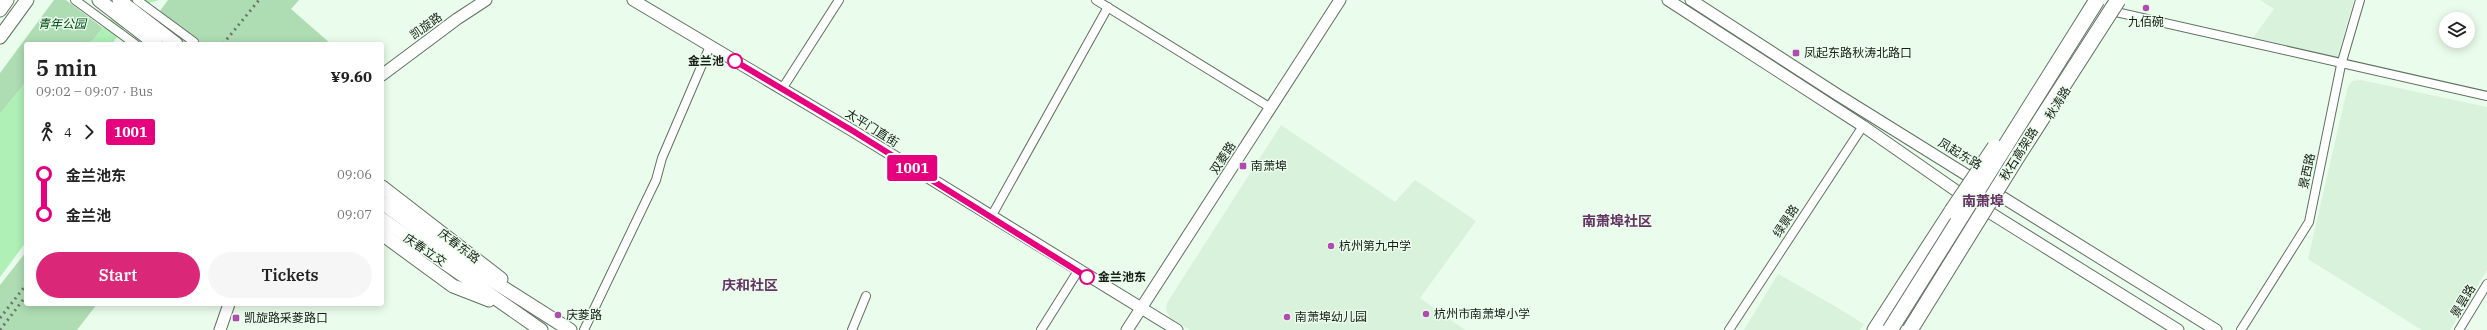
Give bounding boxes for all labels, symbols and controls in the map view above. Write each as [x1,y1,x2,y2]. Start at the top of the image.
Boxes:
marker: 九佰碗 [2141,3,2151,13]
street label: 凯旋路 [407,9,445,42]
map controls [2439,12,2475,48]
button: layers [2439,12,2475,48]
place label: 九佰碗 [2128,14,2164,29]
park label: 青年公园 [38,16,88,31]
place label: 凤起东路秋涛北路口 [1804,45,1912,60]
marker: 凤起东路秋涛北路口 [1791,48,1801,58]
text: 5 min [36,53,97,82]
place label: 金兰池 [688,53,724,68]
marker: 金兰池 [727,53,743,69]
text: ¥9.60 [331,67,372,86]
text: 09:02 – 09:07 · Bus [36,83,153,100]
street label: 秋涛路 [2042,83,2073,122]
street label: 太平门直街 [843,105,902,150]
icon: walk [36,121,58,143]
icon: forward [78,121,100,143]
text: 1001 [114,123,147,141]
text: 4 [64,124,72,141]
street label: 秋石高架路 [1996,124,2041,183]
street label: 凤起东路 [1936,135,1985,172]
street label: 双菱路 [1206,139,1239,177]
street label: 景西路 [2295,152,2318,190]
line badge: 1001 [884,155,940,181]
place label: 南萧埠 [1251,158,1287,173]
text: 1001 [895,159,929,177]
marker: 南萧埠 [1238,161,1248,171]
text: 金兰池东 [66,166,126,185]
text: 09:06 [337,166,372,183]
district label: 南萧埠 [1962,192,2004,210]
street label: 绿景路 [1769,202,1802,240]
text: 金兰池 [66,206,111,225]
text: 09:07 [337,206,372,223]
district label: 南萧埠社区 [1582,212,1652,230]
street label: 庆春东路 [436,225,483,266]
street label: 庆春立交 [401,230,449,269]
place label: 杭州第九中学 [1339,238,1411,253]
marker: 杭州第九中学 [1326,241,1336,251]
button: Start [36,252,200,298]
button: Tickets [208,252,372,298]
marker: 金兰池东 [1079,269,1095,285]
place label: 金兰池东 [1098,269,1146,284]
district label: 庆和社区 [722,276,778,294]
street label: 景昙路 [2447,281,2478,320]
place label: 杭州市南萧埠小学 [1434,306,1530,321]
place label: 庆菱路 [566,307,602,322]
place label: 南萧埠幼儿园 [1295,309,1367,324]
marker: 杭州市南萧埠小学 [1421,309,1431,319]
place label: 凯旋路采菱路口 [244,310,328,325]
marker: 庆菱路 [553,310,563,320]
marker: 南萧埠幼儿园 [1282,312,1292,322]
marker: 凯旋路采菱路口 [231,313,241,323]

